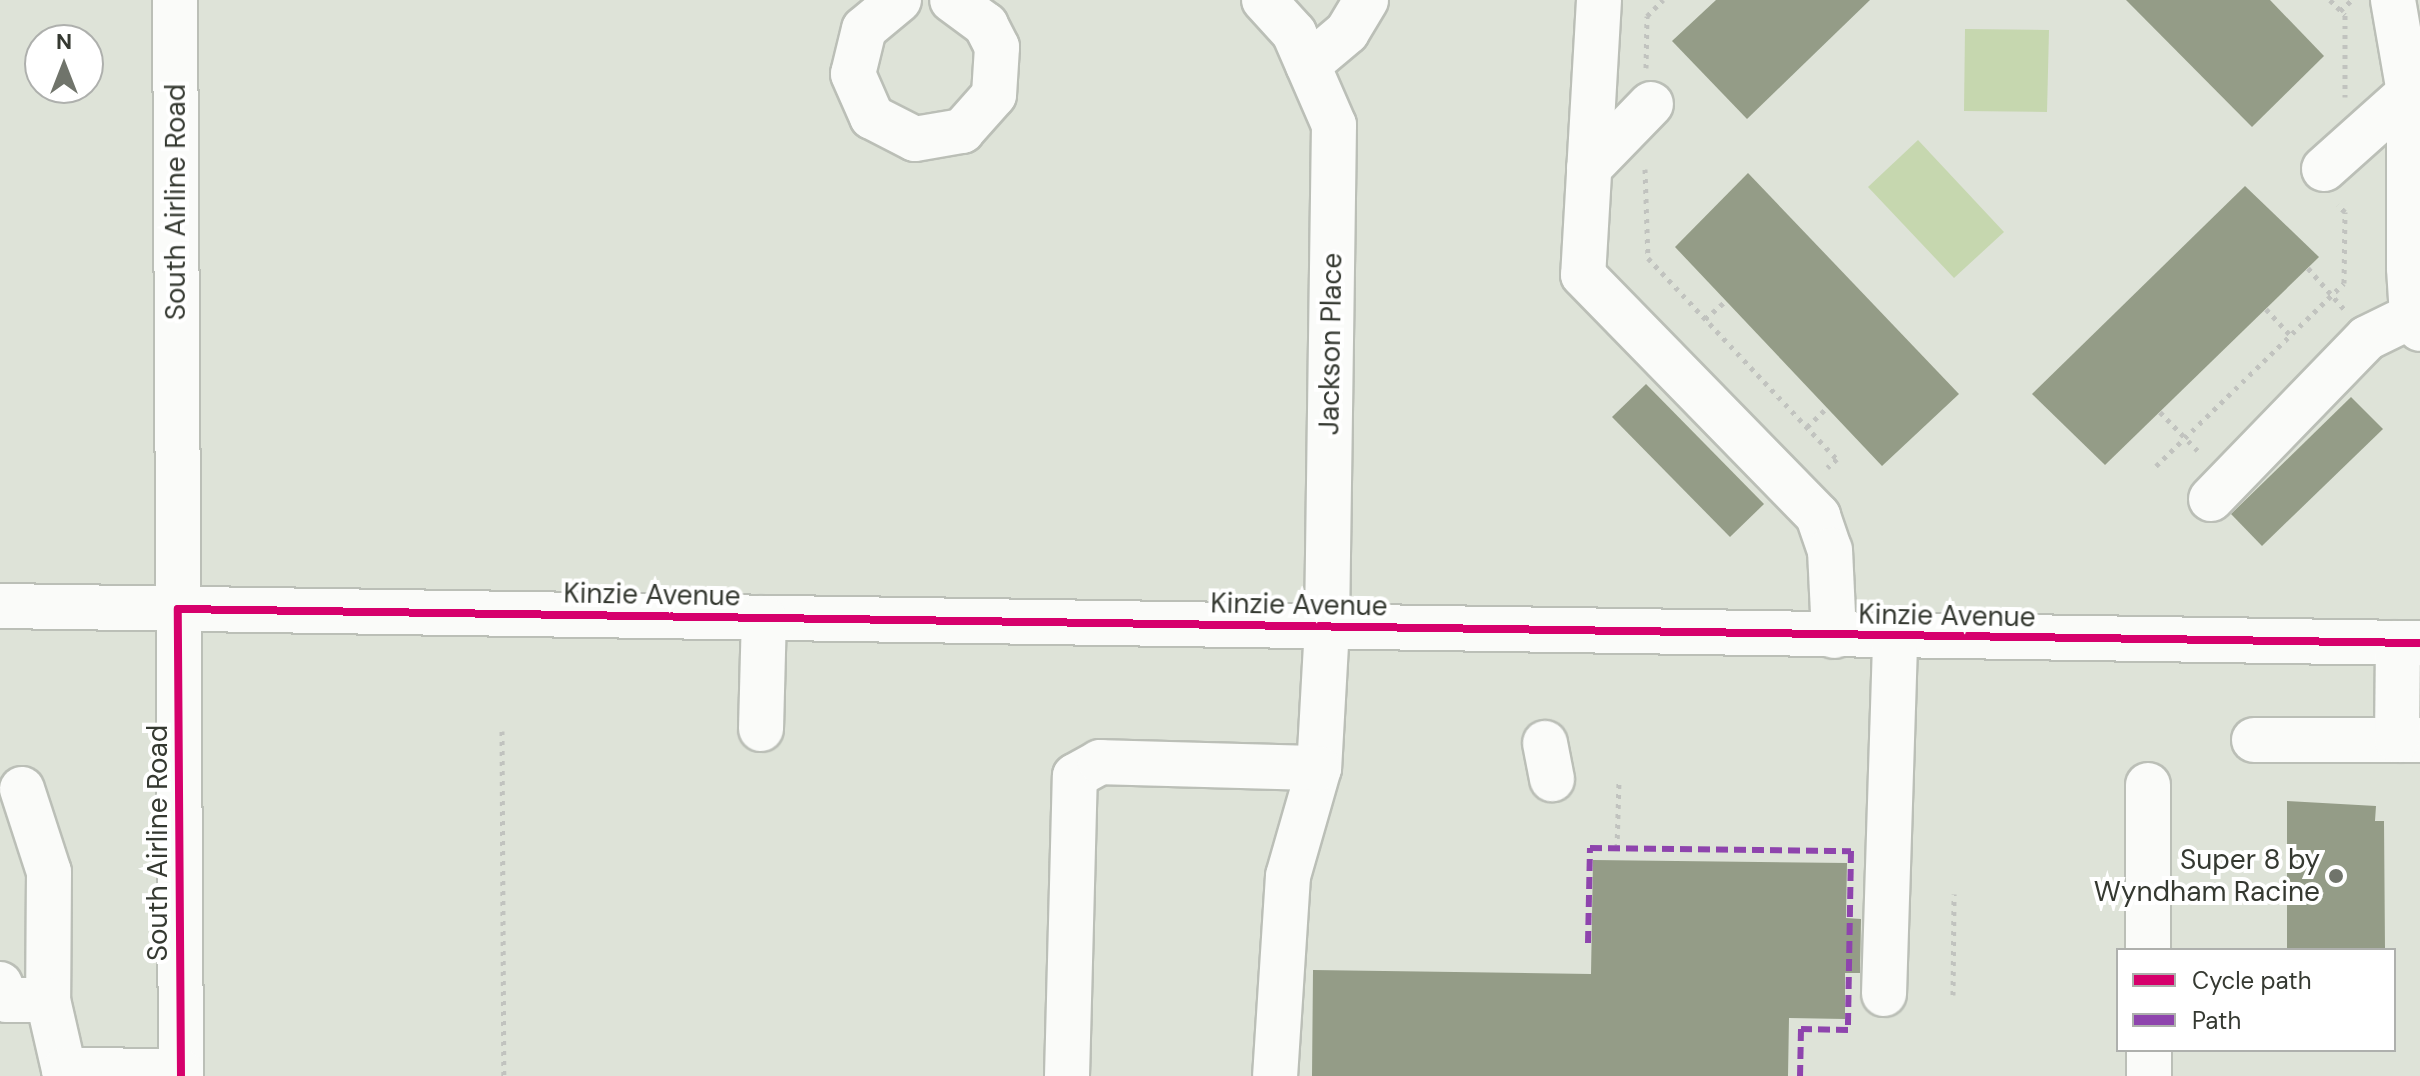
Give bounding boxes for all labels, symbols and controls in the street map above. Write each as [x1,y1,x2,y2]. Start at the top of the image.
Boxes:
north arrow [24,24,104,104]
text: N [56,27,72,56]
street label: South Airline Road [159,84,193,320]
street label: Jackson Place [1313,253,1349,435]
street label: Kinzie Avenue [563,577,741,613]
street label: Kinzie Avenue [1210,587,1388,623]
street label: Kinzie Avenue [1858,598,2036,634]
street label: South Airline Road [141,725,175,961]
place label: Super 8 by Wyndham Racine [2094,843,2320,909]
marker: Super 8 by Wyndham Racine [2327,867,2345,885]
legend [2116,948,2396,1052]
text: Cycle path [2192,965,2311,996]
text: Path [2192,1005,2241,1036]

